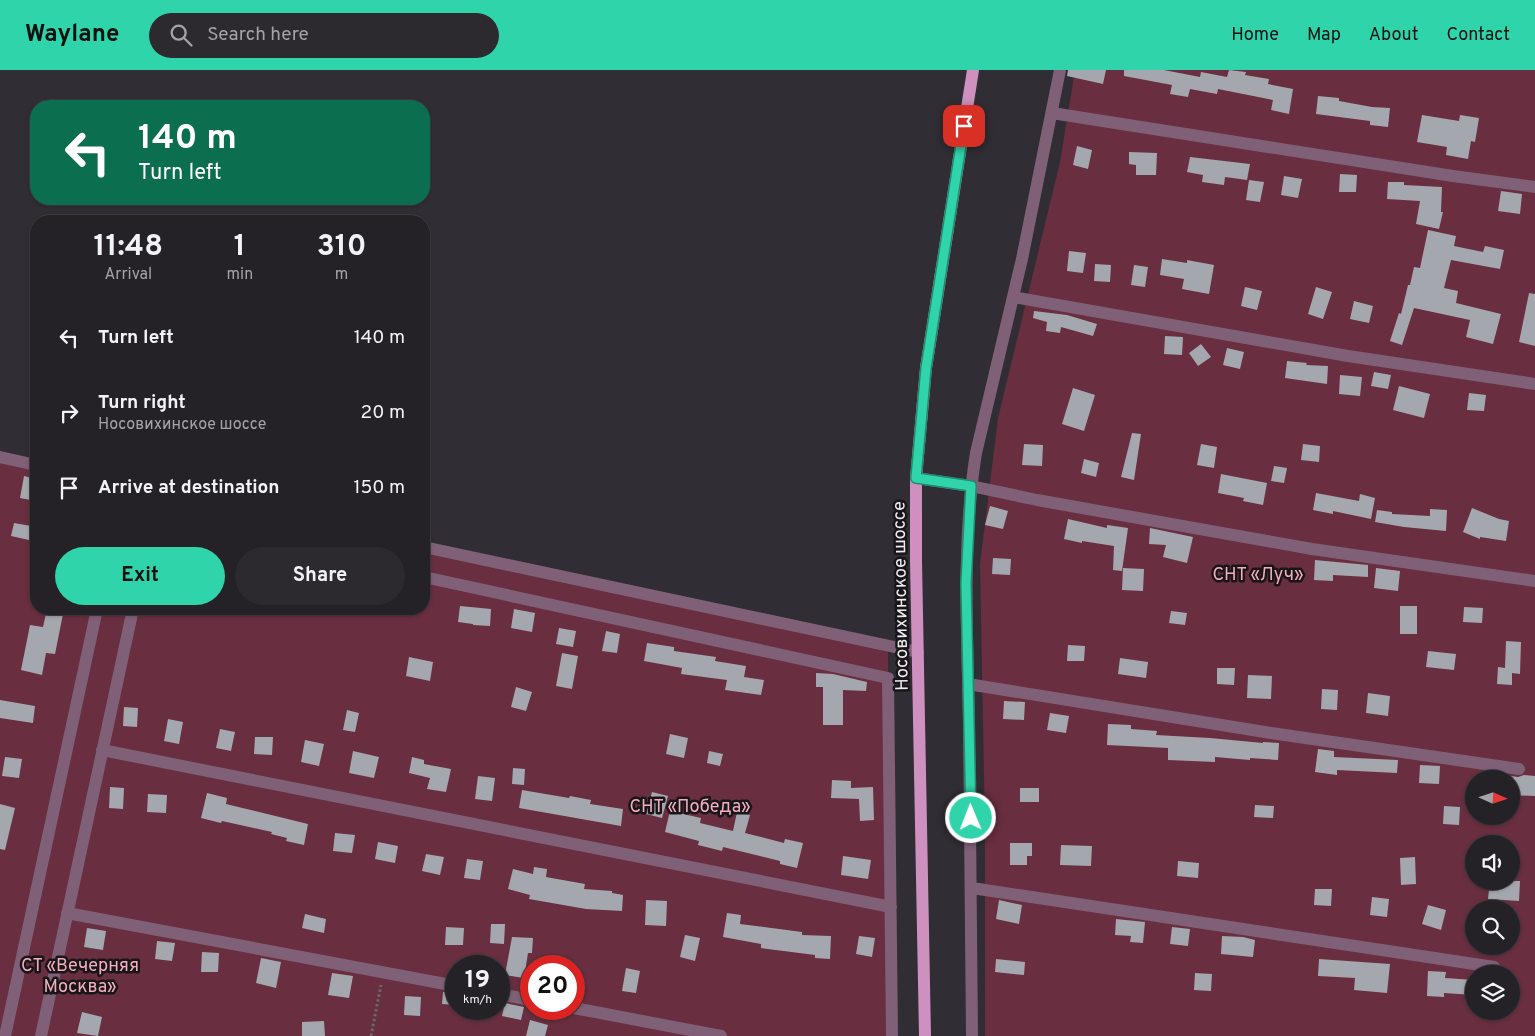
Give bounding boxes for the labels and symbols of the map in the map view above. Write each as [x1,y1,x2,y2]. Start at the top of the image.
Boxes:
pin [943,105,985,147]
street label: Носовихинское шоссе [888,501,915,691]
park label: СНТ «Луч» [1213,564,1303,587]
north arrow [1465,770,1520,825]
position arrow [944,791,996,843]
park label: СНТ «Победа» [630,796,750,819]
park label: СТ «Вечерняя Москва» [21,955,139,999]
speed limit sign: 20 [520,955,585,1020]

